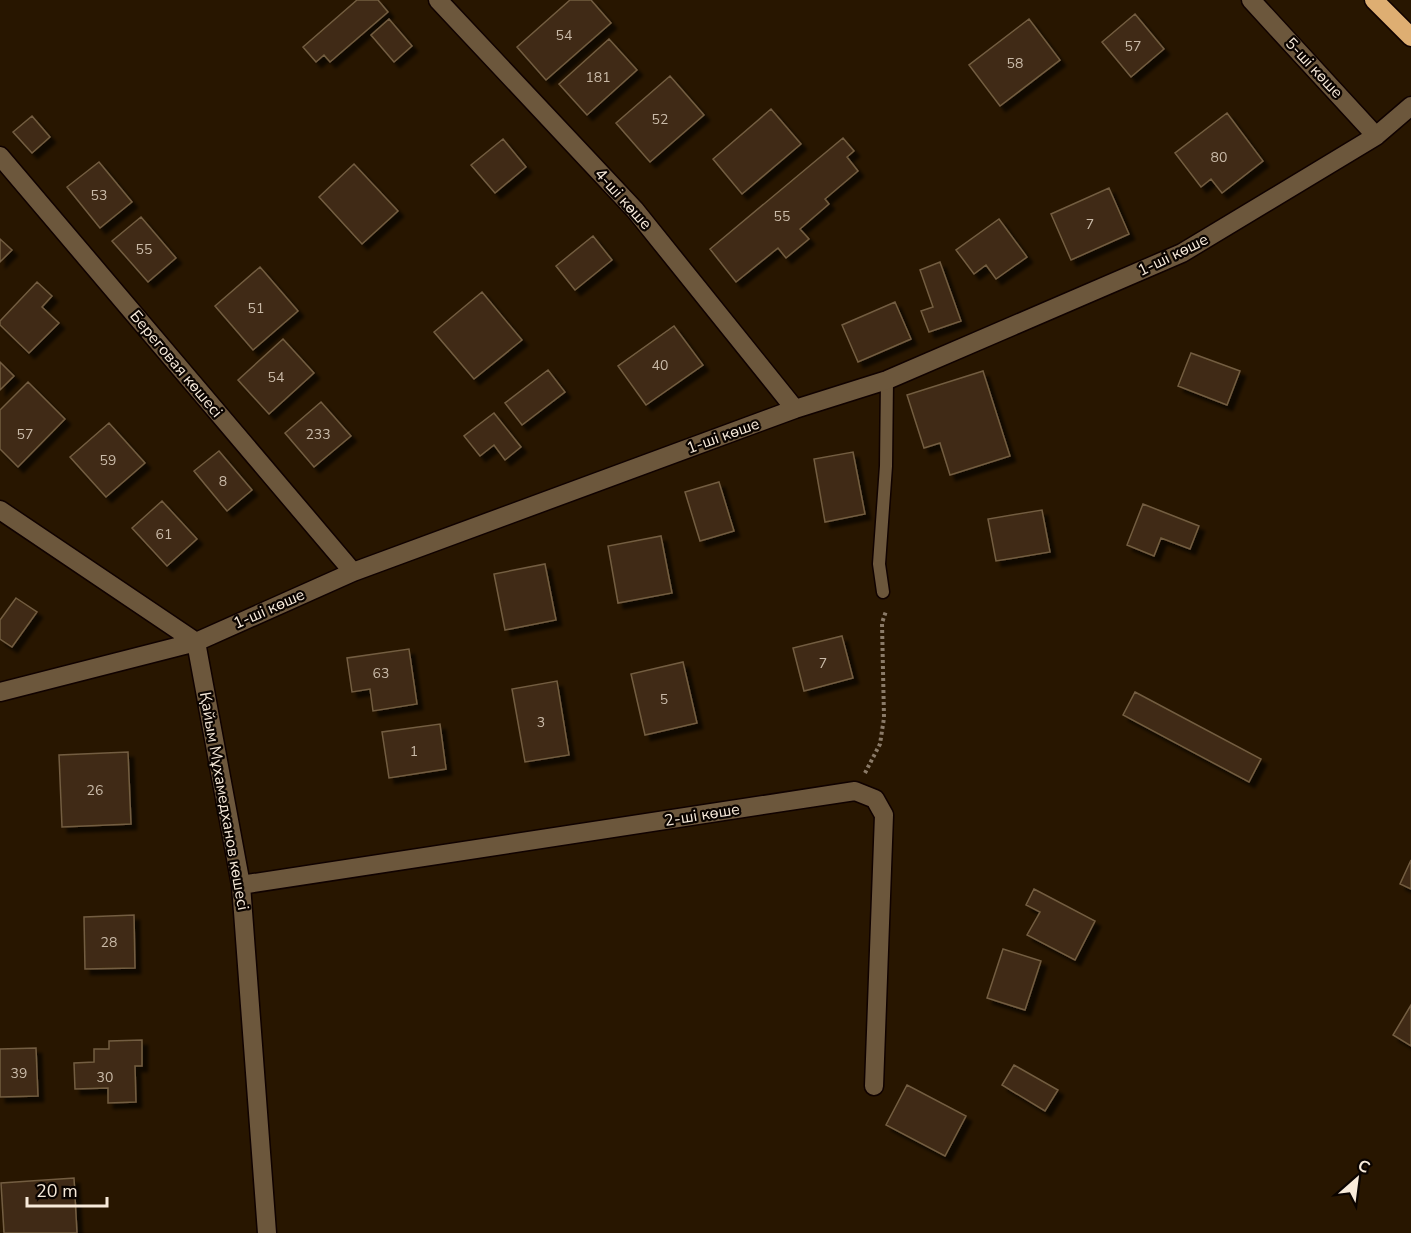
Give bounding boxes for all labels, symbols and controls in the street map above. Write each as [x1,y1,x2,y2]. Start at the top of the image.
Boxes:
house number: 54 [556,26,572,45]
street label: 5-шi көше [1280,33,1348,103]
house number: 57 [1125,37,1141,56]
house number: 58 [1007,54,1023,73]
house number: 181 [585,68,611,87]
house number: 52 [652,110,668,129]
house number: 80 [1211,148,1227,167]
street label: 4-шi көше [589,163,657,235]
house number: 53 [91,186,107,205]
house number: 55 [774,207,790,226]
house number: 7 [1086,215,1094,234]
street label: 1-ші көше [1134,228,1212,282]
house number: 55 [136,240,152,259]
house number: 51 [248,299,264,318]
street label: Береговая көшесі [125,306,227,422]
house number: 40 [652,356,668,375]
house number: 54 [268,368,284,387]
street label: 1-ші көше [683,413,763,459]
house number: 57 [17,425,33,444]
house number: 233 [305,425,331,444]
house number: 59 [100,451,116,470]
house number: 8 [219,472,227,491]
house number: 61 [156,525,172,544]
street label: 1-ші көше [230,583,308,635]
house number: 7 [819,654,827,673]
house number: 63 [373,664,389,683]
street label: Қайым Мұхамедханов көшесi [194,690,254,912]
house number: 5 [660,690,668,709]
house number: 3 [537,713,545,732]
house number: 1 [410,742,418,761]
house number: 26 [87,781,103,800]
street label: 2-ші көше [663,798,741,832]
house number: 28 [101,933,117,952]
house number: 39 [11,1064,27,1083]
house number: 30 [97,1068,113,1087]
north arrow [1327,1149,1387,1209]
text: С [1354,1154,1374,1179]
scale bar [27,1170,106,1208]
text: 20 m [36,1179,78,1203]

